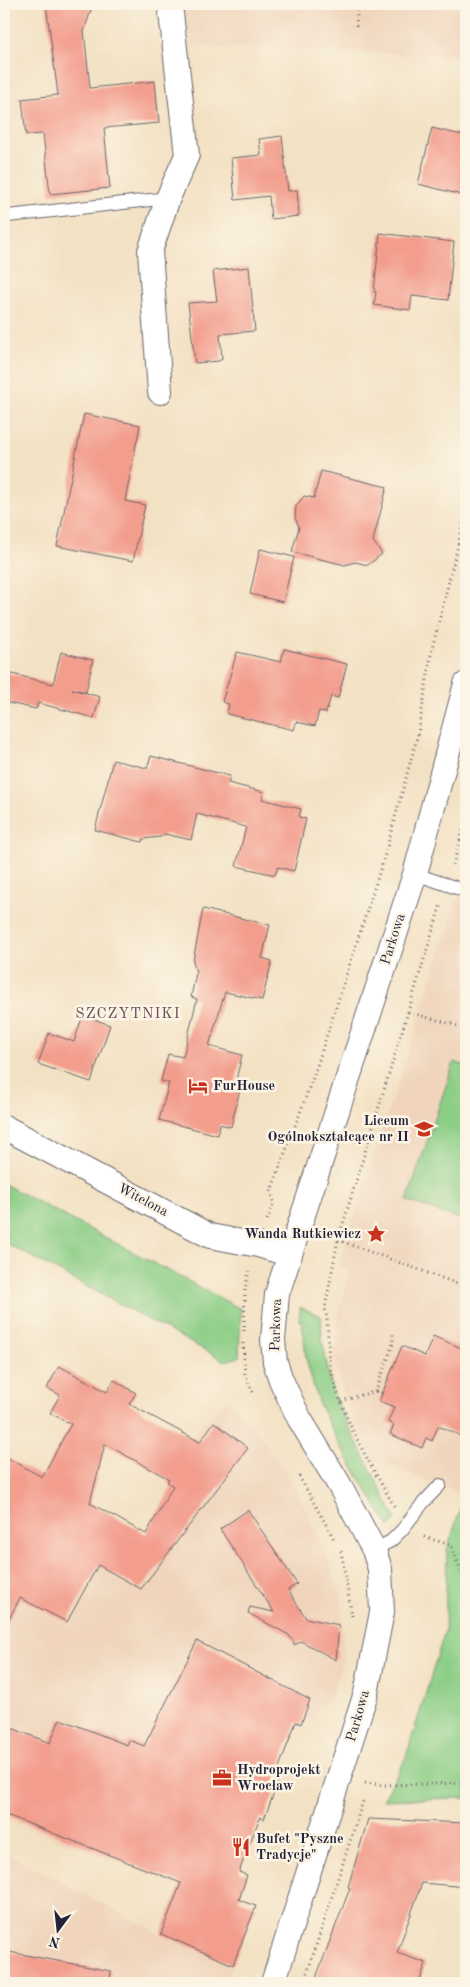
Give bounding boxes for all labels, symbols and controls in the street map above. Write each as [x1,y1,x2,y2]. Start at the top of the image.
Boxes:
street label: Parkowa [378,912,408,966]
district label: SZCZYTNIKI [75,1007,181,1022]
hotel icon: FurHouse [187,1075,209,1097]
place label: FurHouse [213,1079,275,1093]
place label: Liceum Ogólnokształcące nr II [267,1114,409,1144]
school or university icon: Liceum Ogólnokształcące nr II [413,1118,435,1140]
street label: Witelona [116,1181,170,1219]
place icon: Wanda Rutkiewicz [365,1223,387,1245]
place label: Wanda Rutkiewicz [244,1227,361,1241]
street label: Parkowa [268,1298,284,1352]
street label: Parkowa [344,1689,372,1743]
place label: Hydroprojekt Wrocław [237,1763,321,1793]
office icon: Hydroprojekt Wrocław [211,1767,233,1789]
place label: Bufet "Pyszne Tradycje" [256,1832,344,1862]
restaurant icon: Bufet "Pyszne Tradycje" [230,1836,252,1858]
north arrow [32,1904,82,1954]
text: N [48,1933,62,1950]

